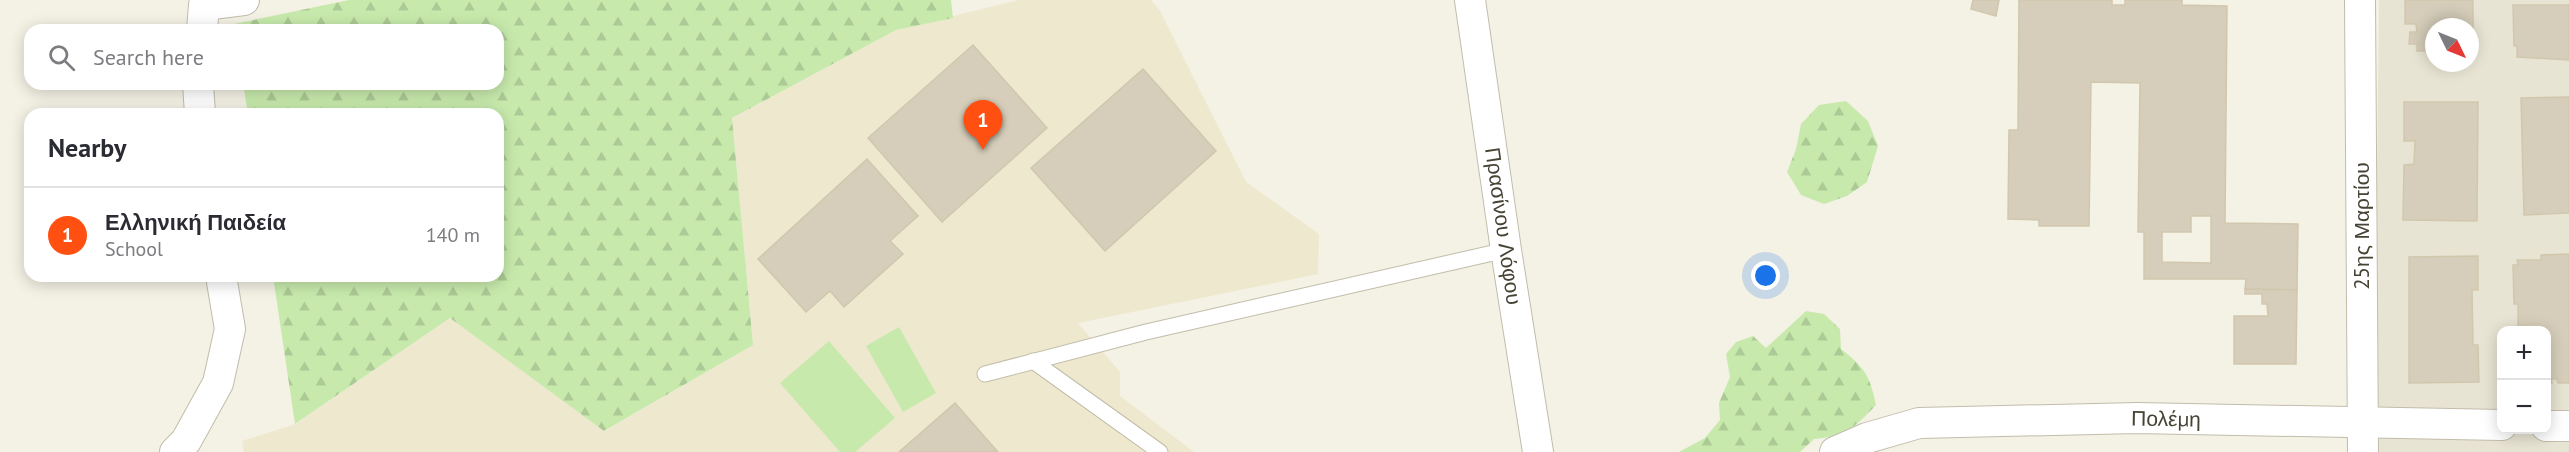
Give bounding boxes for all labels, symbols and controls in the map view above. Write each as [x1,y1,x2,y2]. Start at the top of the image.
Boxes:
north arrow [2425,18,2479,72]
search box [24,24,504,90]
icon: search [45,41,78,74]
text: Search here [93,43,204,71]
pin: 1 [964,100,1002,150]
text: Nearby [48,131,126,164]
street label: Πρασίνου Λόφου [1479,146,1528,306]
street label: 25ης Μαρτίου [2348,162,2375,290]
text: Ελληνική Παιδεία [105,208,286,236]
text: 1 [62,222,73,248]
text: 140 m [426,222,480,248]
text: School [105,236,163,262]
your location [1751,261,1780,290]
map controls [2497,326,2551,434]
button: + [2497,326,2551,380]
button: − [2497,380,2551,434]
street label: Πολέμη [2131,404,2201,433]

